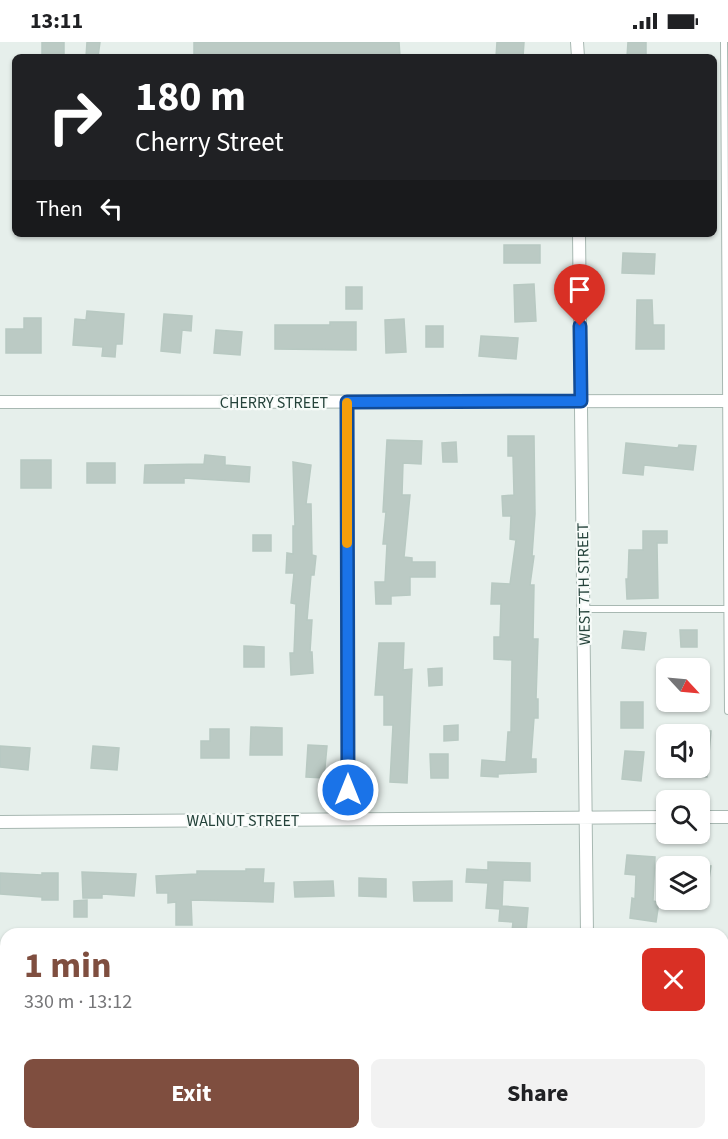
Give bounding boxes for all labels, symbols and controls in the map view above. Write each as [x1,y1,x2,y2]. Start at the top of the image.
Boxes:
text: 13:11 [30,5,83,37]
text: 180 m [135,67,246,127]
icon: right [36,78,114,156]
text: Cherry Street [135,123,284,162]
icon: left [95,192,128,225]
text: Then [36,193,83,225]
pin [554,264,605,326]
icon: arrive [563,273,596,306]
street label: CHERRY STREET [220,392,329,414]
street label: WEST 7TH STREET [572,522,596,645]
north arrow [656,658,710,712]
map controls [656,658,710,910]
button: sound [656,724,710,778]
position arrow [316,758,380,822]
button: search [656,790,710,844]
street label: WALNUT STREET [187,810,300,832]
button: layers [656,856,710,910]
text: 1 min [24,940,112,991]
button: close [642,948,705,1011]
text: 330 m · 13:12 [24,988,132,1016]
button: Exit [24,1059,359,1128]
button: Share [371,1059,705,1128]

